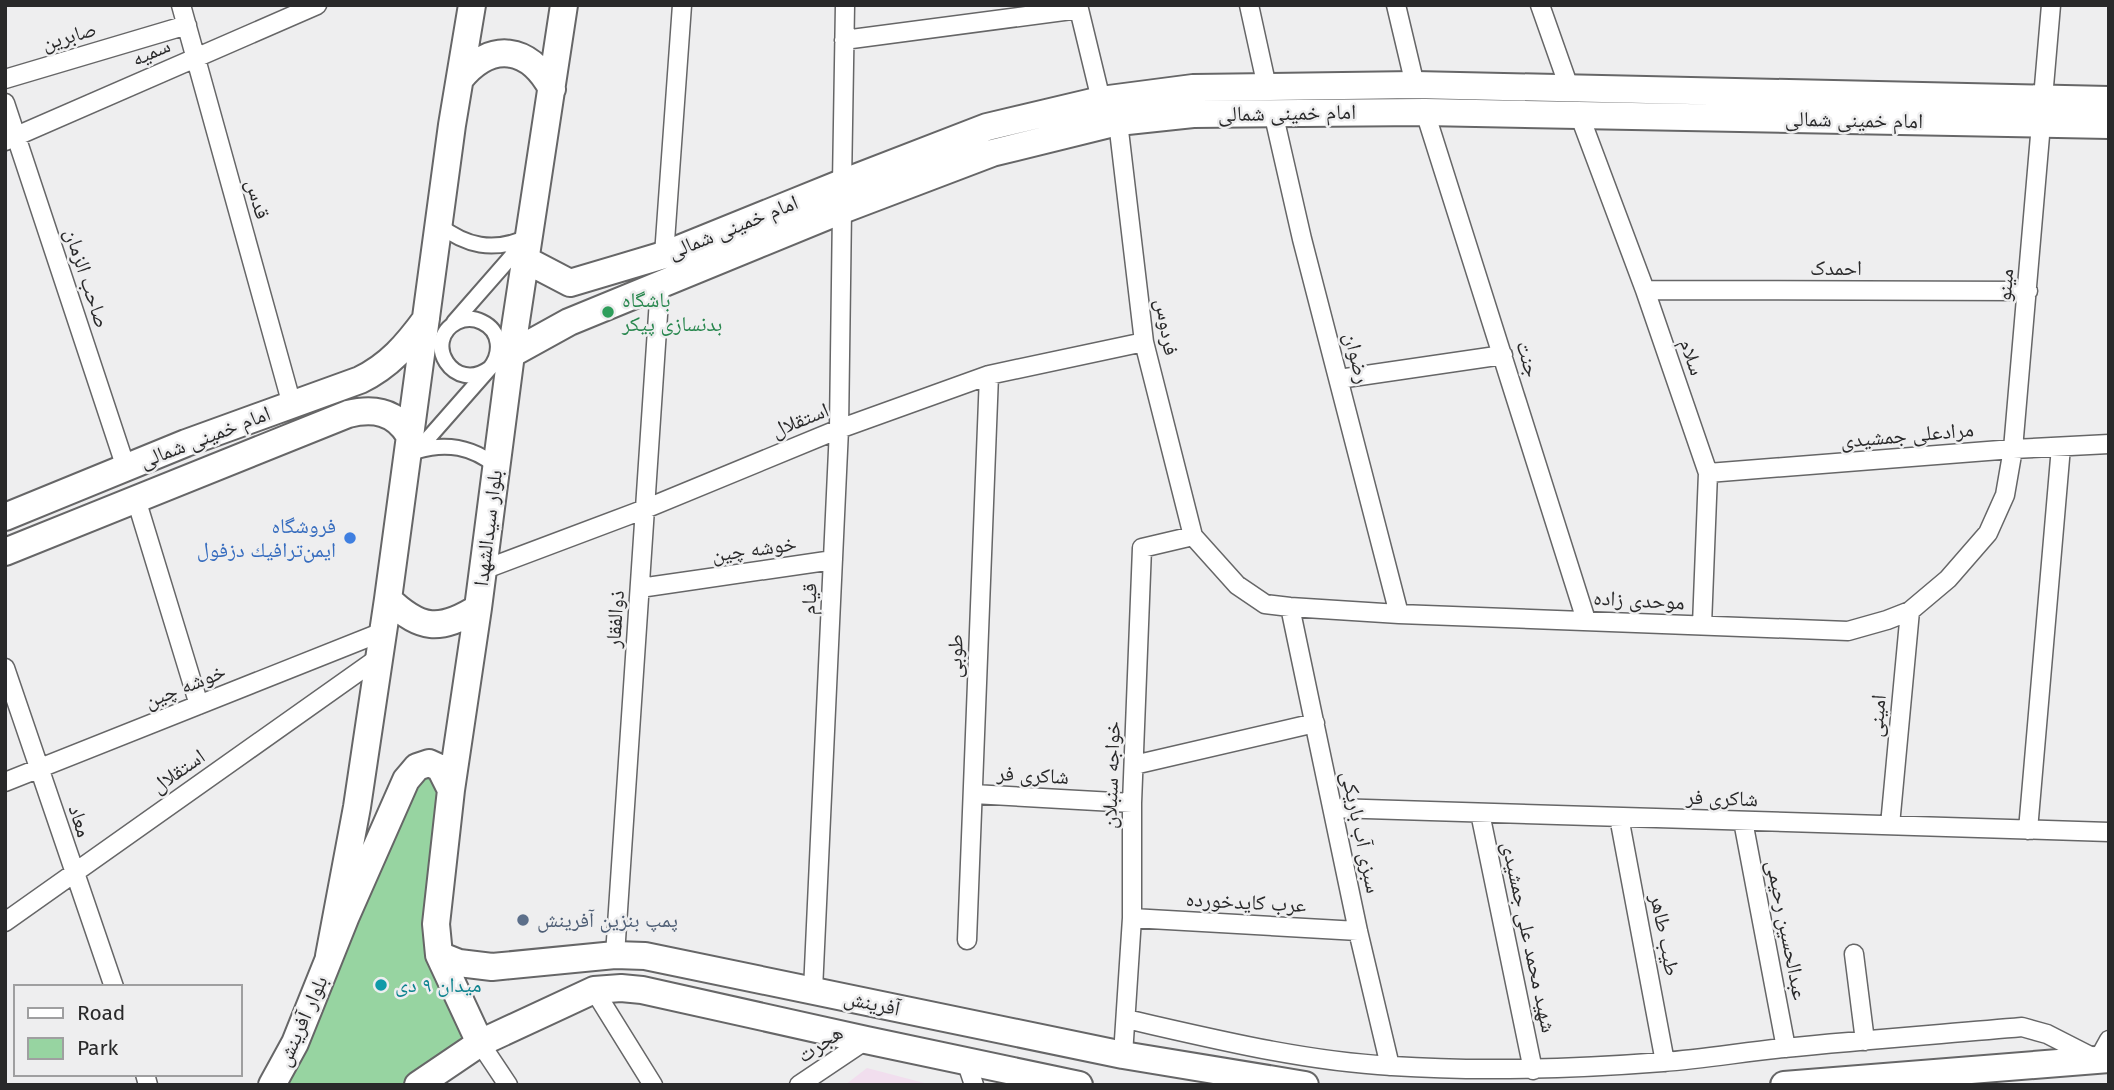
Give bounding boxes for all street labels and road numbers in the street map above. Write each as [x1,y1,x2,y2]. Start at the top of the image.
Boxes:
street label: صابرین [39,16,99,56]
street label: سمیه [128,32,174,72]
street label: امام خمینی شمالی [1218,99,1356,128]
street label: امام خمینی شمالی [1785,106,1923,135]
street label: قدس [240,176,276,222]
street label: امام خمینی شمالی [664,189,802,266]
street label: صاحب الزمان [59,225,115,331]
street label: احمدک [1810,255,1862,281]
street label: مینو [1991,267,2019,303]
street label: فردوس [1150,297,1184,357]
street label: رضوان [1338,330,1376,386]
street label: سلام [1673,335,1710,379]
street label: جنت [1510,338,1546,380]
street label: استقلال [767,397,833,443]
street label: امام خمینی شمالی [136,400,274,475]
street label: مرادعلی جمشیدی [1839,416,1975,454]
street label: بلوار سیدالشهدا [468,468,508,588]
street label: خوشه چین [710,530,798,568]
street label: قیام [795,582,824,616]
street label: موحدی زاده [1593,585,1685,615]
street label: ذوالفقار [600,589,630,650]
street label: طوبی [941,634,969,678]
street label: خوشه چین [141,658,229,714]
street label: امینی [1862,694,1892,738]
street label: خواجه سنبلان [1096,721,1126,829]
street label: استقلال [146,743,210,799]
street label: شاکری فر [995,760,1070,790]
street label: سبزی آب باریکی [1335,769,1387,895]
street label: شاکری فر [1684,784,1759,812]
street label: معاد [63,802,97,840]
street label: شهید محمد علی جمشیدی [1496,839,1562,1035]
street label: عبدالحسین رحیمی [1761,858,1813,1002]
street label: عرب کایدخورده [1185,886,1307,918]
street label: طیب طاهر [1644,891,1686,978]
street label: بلوار آفرینش [271,972,333,1070]
street label: آفرینش [841,984,903,1022]
street label: هجرت [792,1019,848,1069]

